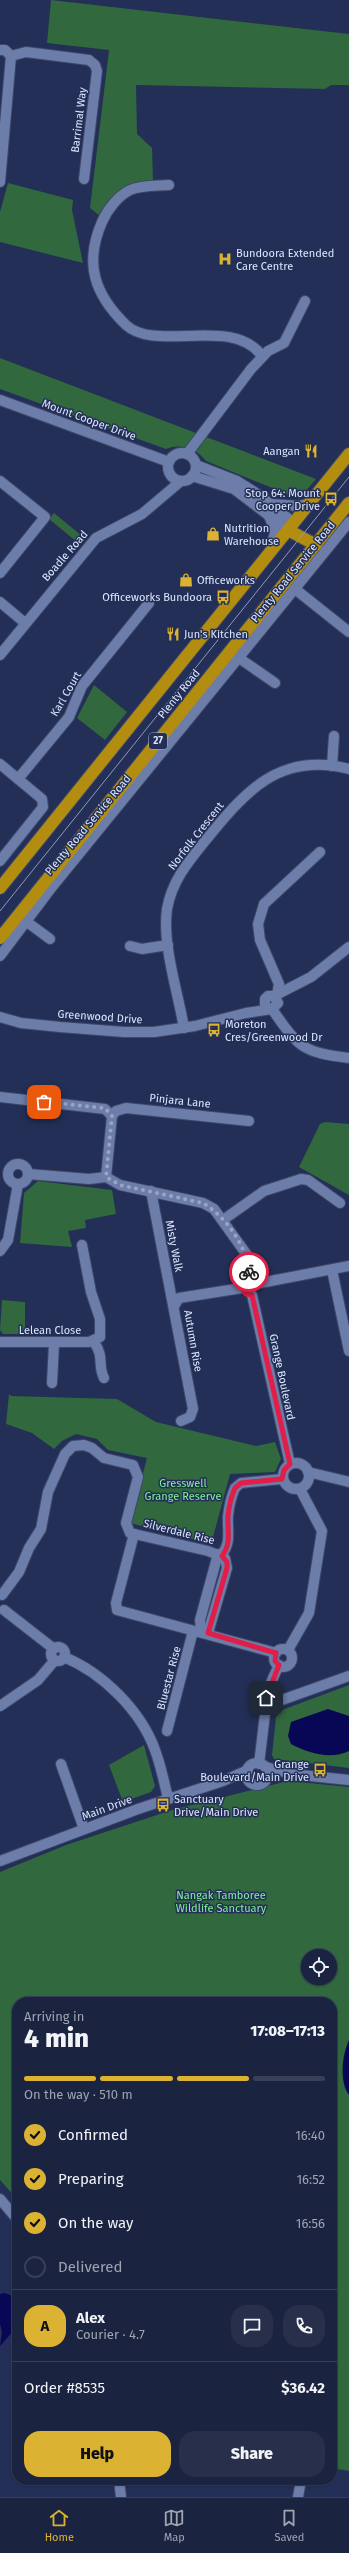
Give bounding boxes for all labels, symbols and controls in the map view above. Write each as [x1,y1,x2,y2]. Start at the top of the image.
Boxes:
street label: Barrimal Way [69,86,90,153]
place label: Bundoora Extended Care Centre [236,247,334,273]
hospital icon: Bundoora Extended Care Centre [217,251,233,267]
street label: Mount Cooper Drive [40,397,138,443]
restaurant icon: Aangan [303,443,319,459]
place label: Aangan [263,445,300,458]
place label: Stop 64: Mount Cooper Drive [245,487,320,513]
bus stop icon: Stop 64: Mount Cooper Drive [323,491,339,507]
street label: Plenty Road Service Road [248,519,338,625]
place label: Nutrition Warehouse [224,522,279,548]
shop icon: Nutrition Warehouse [205,526,221,542]
street label: Boadle Road [39,528,91,584]
shop icon: Officeworks [178,572,194,588]
place label: Officeworks [197,574,255,587]
bus stop icon: Officeworks Bundoora [215,589,231,605]
place label: Officeworks Bundoora [102,591,212,604]
restaurant icon: Jun's Kitchen [165,626,181,642]
place label: Jun's Kitchen [184,628,248,641]
street label: Plenty Road [155,667,203,721]
street label: Karl Court [48,669,84,719]
road number: 27 [149,733,167,749]
street label: Plenty Road Service Road [42,772,134,878]
street label: Norfolk Crescent [165,799,227,872]
street label: Greenwood Drive [57,1008,143,1026]
place label: Moreton Cres/Greenwood Dr [225,1018,323,1044]
bus stop icon: Moreton Cres/Greenwood Dr [206,1022,222,1038]
pin [27,1085,61,1119]
icon: bag [33,1091,55,1113]
street label: Pinjara Lane [149,1091,211,1111]
street label: Misty Walk [163,1219,185,1273]
courier [229,1252,269,1292]
icon: bike [238,1261,260,1283]
street label: Autumn Rise [181,1309,205,1373]
street label: Lelean Close [19,1324,81,1337]
street label: Grange Boulevard [266,1333,298,1421]
park label: Gresswell Grange Reserve [145,1477,221,1503]
street label: Silverdale Rise [142,1517,216,1547]
street label: Bluestar Rise [154,1645,184,1711]
pin [249,1681,283,1715]
icon: home [255,1687,277,1709]
place label: Grange Boulevard/Main Drive [200,1758,309,1784]
bus stop icon: Grange Boulevard/Main Drive [312,1762,328,1778]
street label: Main Drive [80,1793,134,1823]
place label: Sanctuary Drive/Main Drive [174,1793,258,1819]
bus stop icon: Sanctuary Drive/Main Drive [155,1797,171,1813]
park label: Nangak Tamboree Wildlife Sanctuary [176,1889,267,1915]
map controls [301,1949,337,1985]
button: locate [301,1949,337,1985]
text: Arriving in [24,2009,84,2024]
text: 17:08–17:13 [250,2022,325,2040]
text: 4 min [24,2023,89,2054]
text: On the way · 510 m [24,2087,133,2102]
icon: check [24,2124,46,2146]
text: Confirmed [58,2126,128,2144]
text: 16:40 [295,2128,325,2143]
icon: check [24,2168,46,2190]
text: Preparing [58,2170,123,2188]
text: 16:52 [296,2172,325,2187]
icon: check [24,2212,46,2234]
text: On the way [58,2214,133,2232]
text: 16:56 [296,2216,325,2231]
text: Delivered [58,2258,122,2276]
button: chat [231,2305,273,2347]
button: phone [283,2305,325,2347]
text: Alex [76,2309,105,2327]
text: A [41,2317,49,2335]
text: Courier · 4.7 [76,2327,145,2342]
text: Order #8535 [24,2379,105,2397]
text: $36.42 [281,2379,325,2397]
button: Help [24,2431,171,2477]
button: Share [179,2431,325,2477]
tab: Home [45,2507,74,2544]
tab: Map [163,2507,185,2544]
tab: Saved [275,2507,304,2544]

